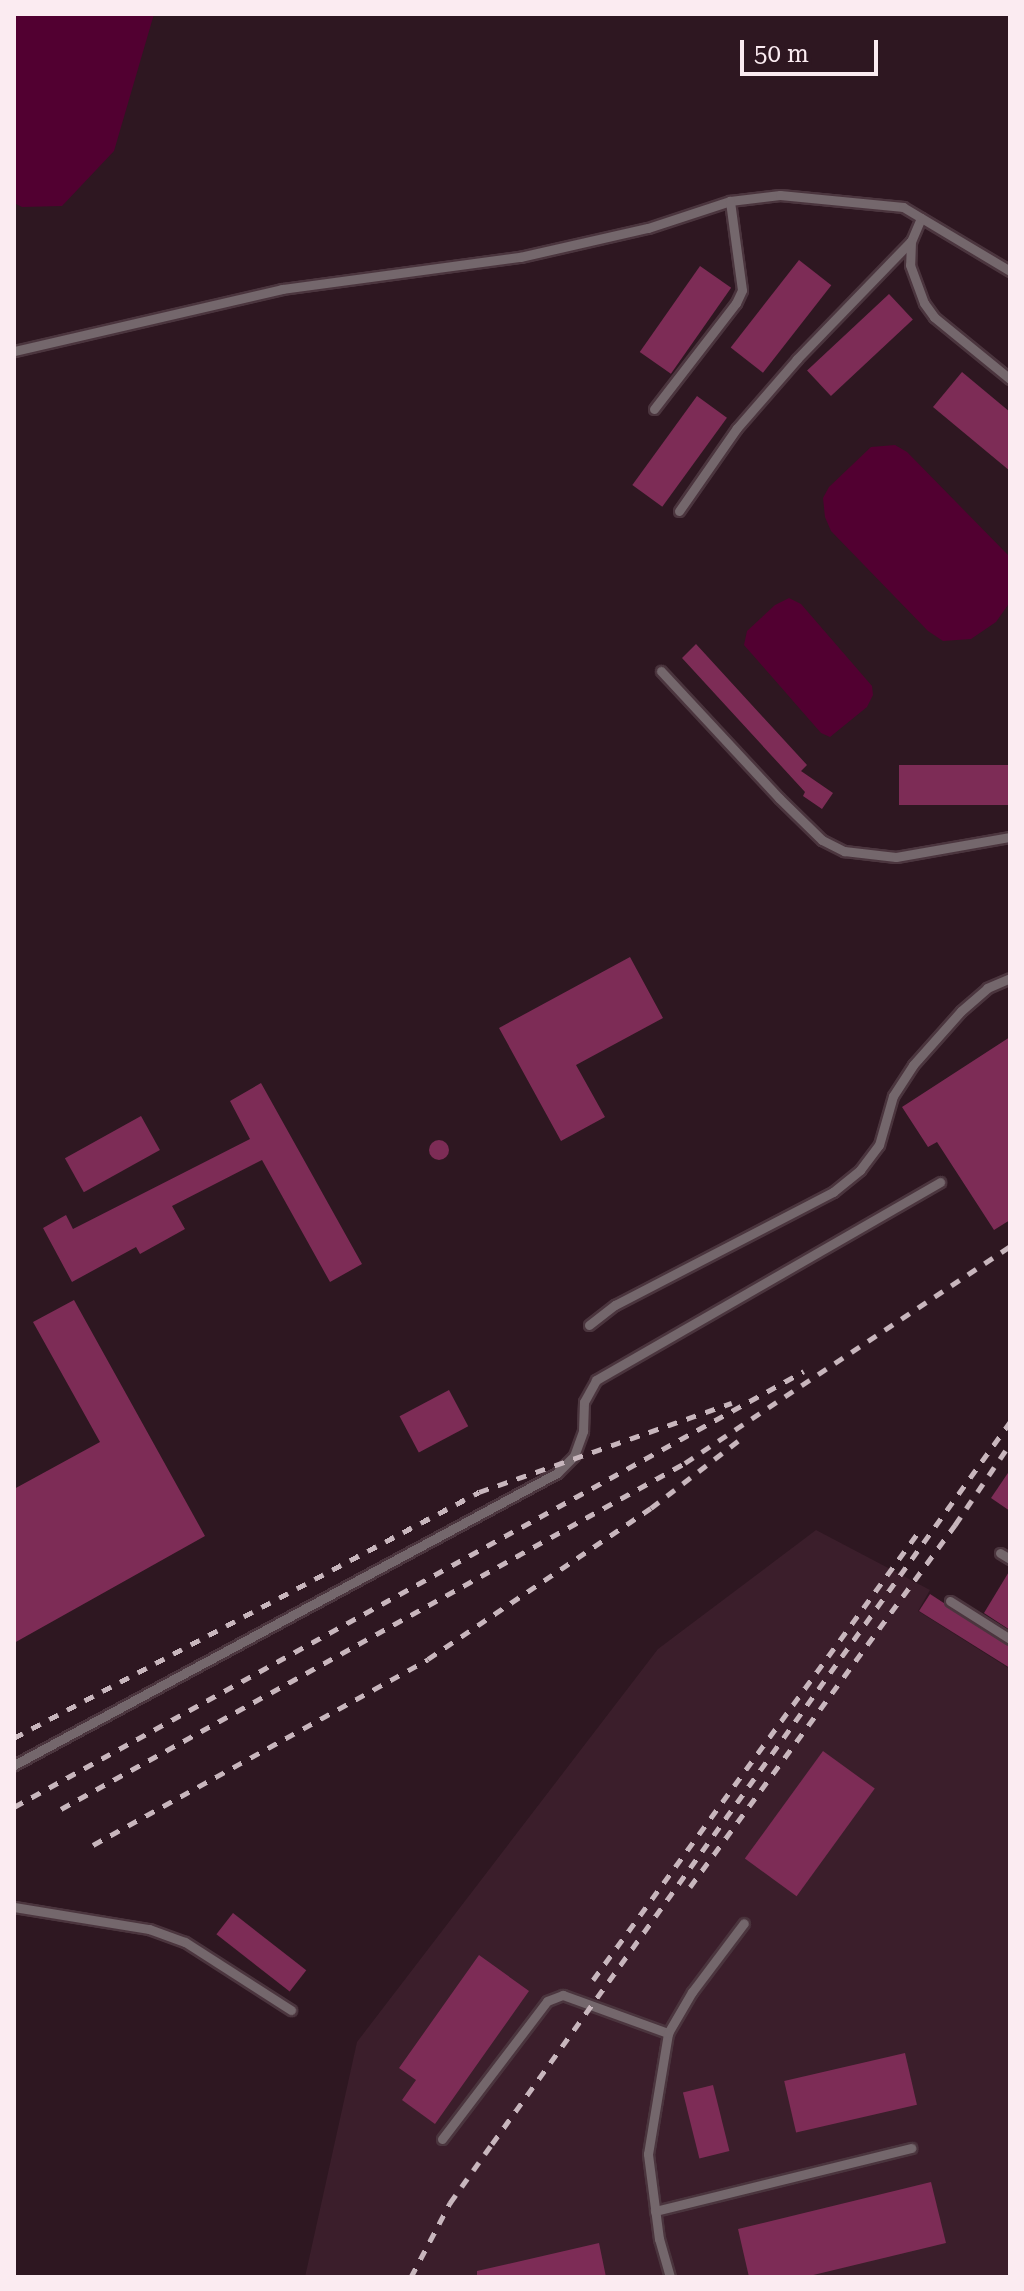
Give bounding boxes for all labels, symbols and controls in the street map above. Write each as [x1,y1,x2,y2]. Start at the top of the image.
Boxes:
scale bar [744,24,882,74]
text: 50 m [754,40,809,68]

